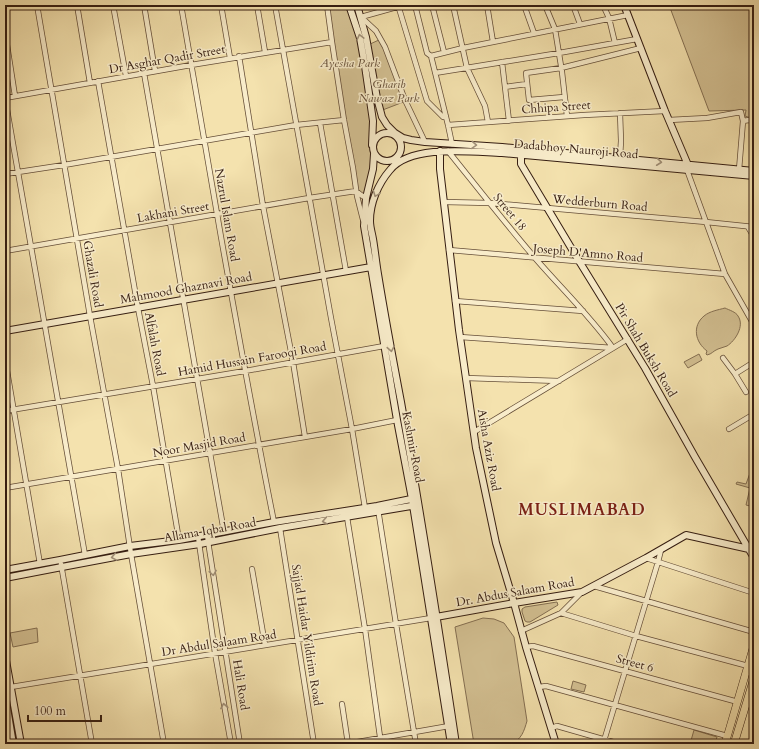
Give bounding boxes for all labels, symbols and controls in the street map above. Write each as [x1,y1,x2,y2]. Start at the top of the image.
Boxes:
one-way arrow [356,33,364,40]
street label: Dr Asghar Qadir Street [108,41,227,77]
park label: Ayesha Park [319,55,380,71]
park label: Gharib Nawaz Park [359,76,420,106]
street label: Chhipa Street [521,97,591,117]
street label: Dadabhoy Nauroji Road [513,136,639,162]
one-way arrow [471,141,477,150]
one-way arrow [656,157,662,166]
street label: Nazrul Islam Road [211,167,243,263]
one-way arrow [372,190,380,197]
street label: Street 18 [490,190,530,234]
street label: Wedderburn Road [551,191,649,215]
street label: Lakhani Street [136,198,210,226]
street label: Ghazali Road [79,239,107,309]
street label: Joseph D'Amno Road [530,240,644,266]
street label: Mahmood Ghaznavi Road [119,268,254,307]
street label: Pir Shah Buksh Road [612,300,681,401]
street label: Alfalah Road [141,311,169,378]
street label: Hamid Hussain Farooqi Road [177,338,328,380]
one-way arrow [387,346,395,353]
street label: Aisha Aziz Road [474,408,504,493]
street label: Kashmir Road [398,410,428,485]
street label: Noor Masjid Road [151,429,247,461]
district label: MUSLIMABAD [518,499,646,521]
street label: Allama Iqbal Road [163,514,258,546]
one-way arrow [322,516,328,525]
one-way arrow [111,553,117,561]
street label: Sajjad Haidar Yildirim Road [288,563,326,708]
one-way arrow [208,570,217,576]
street label: Dr. Abdus Salaam Road [455,574,576,610]
street label: Dr Abdul Salaam Road [160,626,278,660]
street label: Street 6 [614,650,656,676]
street label: Hali Road [229,658,253,712]
scale bar [28,697,101,723]
one-way arrow [221,702,229,709]
text: 100 m [34,703,67,719]

